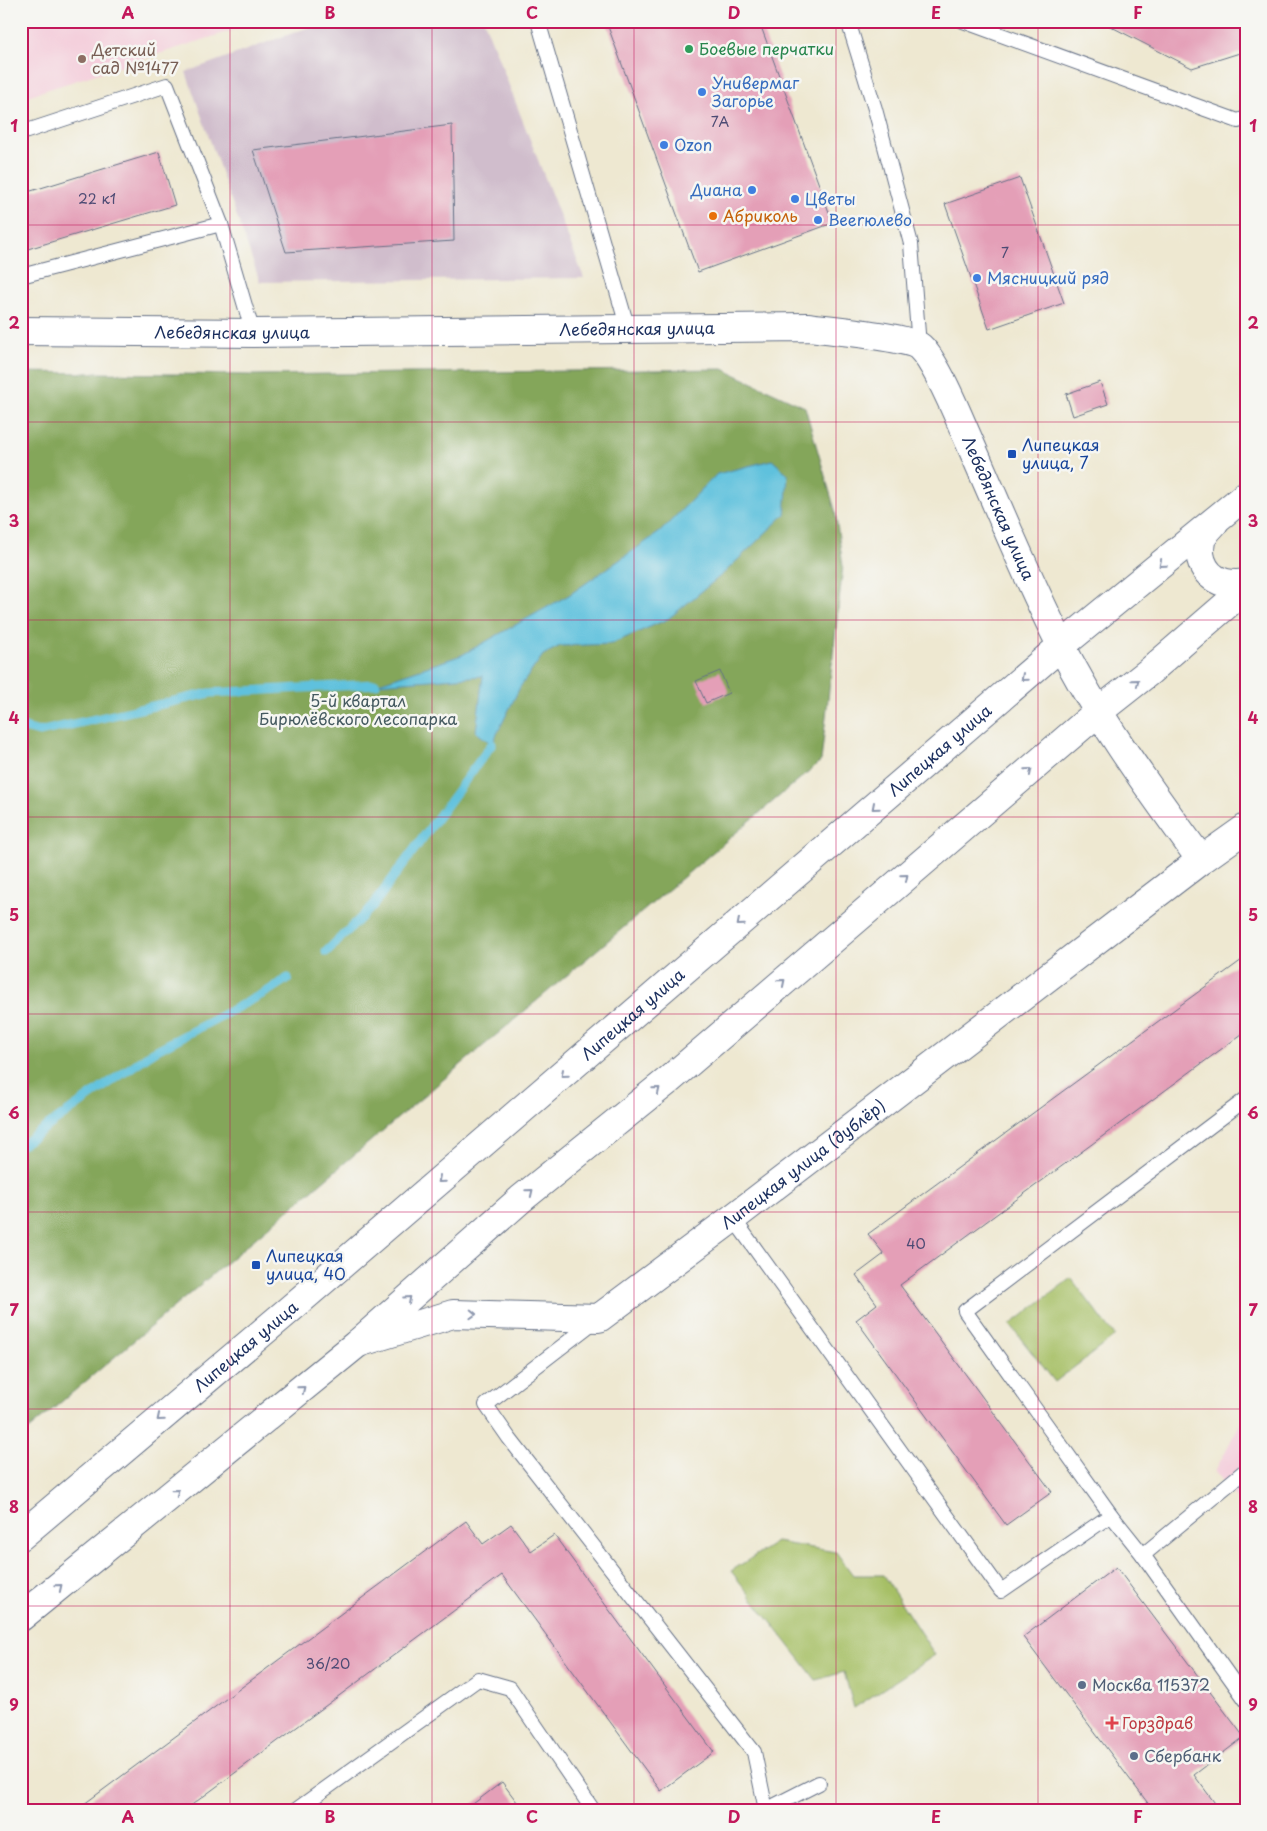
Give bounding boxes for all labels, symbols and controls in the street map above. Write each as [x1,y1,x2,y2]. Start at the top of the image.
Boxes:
text: A [122,0,135,24]
text: B [325,0,336,24]
text: C [526,0,538,24]
text: D [728,0,740,24]
text: E [931,0,941,24]
text: F [1133,0,1143,24]
place label: Боевые перчатки [699,36,834,60]
place label: Детский сад №1477 [91,37,179,79]
marker: Боевые перчатки [683,43,695,55]
marker: Детский сад №1477 [76,53,88,65]
place label: Универмаг Загорье [712,70,800,112]
marker: Универмаг Загорье [696,86,708,98]
house number: 7А [711,111,730,132]
text: 1 [10,113,18,137]
text: 1 [1249,113,1257,137]
place label: Ozon [674,132,712,156]
marker: Ozon [658,139,670,151]
place label: Диана [690,177,742,201]
marker: Диана [746,184,758,196]
place label: Цветы [805,186,856,210]
house number: 22 к1 [78,188,116,209]
marker: Цветы [789,193,801,205]
place label: Абриколь [723,203,798,227]
place label: Beerюлево [828,207,912,231]
marker: Абриколь [707,210,719,222]
marker: Beerюлево [812,214,824,226]
house number: 7 [1001,242,1009,263]
place label: Мясницкий ряд [987,265,1109,289]
marker: Мясницкий ряд [971,272,983,284]
text: 2 [8,310,20,334]
text: 2 [1247,310,1259,334]
street label: Лебедянская улица [559,315,715,341]
street label: Лебедянская улица [154,319,310,344]
street label: Лебедянская улица [957,432,1041,584]
place label: Липецкая улица, 7 [1022,432,1099,474]
marker: Липецкая улица, 7 [1006,448,1018,460]
text: 3 [9,508,19,532]
text: 3 [1248,508,1258,532]
one-way arrow [1159,559,1168,568]
one-way arrow [1021,672,1030,681]
one-way arrow [1131,678,1140,687]
park label: 5-й квартал Бирюлёвского лесопарка [259,688,457,730]
street label: Липецкая улица [882,698,996,801]
text: 4 [9,705,20,729]
text: 4 [1248,705,1259,729]
one-way arrow [1023,768,1032,777]
one-way arrow [871,801,880,810]
one-way arrow [900,873,909,882]
text: 5 [9,902,19,926]
text: 5 [1248,902,1258,926]
one-way arrow [737,917,746,925]
street label: Липецкая улица [575,962,689,1065]
one-way arrow [776,979,785,988]
one-way arrow [560,1069,569,1078]
one-way arrow [651,1087,660,1095]
street label: Липецкая улица (дублёр) [715,1093,890,1234]
text: 6 [8,1100,20,1124]
text: 6 [1247,1100,1259,1124]
one-way arrow [437,1175,446,1184]
one-way arrow [524,1189,533,1197]
house number: 40 [906,1233,926,1254]
place label: Липецкая улица, 40 [266,1243,346,1285]
marker: Липецкая улица, 40 [250,1259,262,1271]
street label: Липецкая улица [188,1295,303,1397]
one-way arrow [402,1296,411,1305]
text: 7 [9,1297,19,1321]
text: 7 [1248,1297,1258,1321]
one-way arrow [469,1309,477,1320]
one-way arrow [296,1385,305,1394]
one-way arrow [157,1413,166,1422]
one-way arrow [170,1488,179,1497]
text: 8 [9,1494,19,1518]
text: 8 [1248,1494,1258,1518]
one-way arrow [53,1584,62,1592]
house number: 36/20 [306,1653,350,1674]
place label: Москва 115372 [1092,1672,1210,1696]
marker: Москва 115372 [1076,1679,1088,1691]
text: 9 [9,1692,19,1716]
text: 9 [1248,1692,1258,1716]
place label: Горздрав [1122,1710,1193,1734]
marker: Горздрав [1106,1717,1118,1729]
place label: Сбербанк [1144,1743,1222,1767]
marker: Сбербанк [1128,1750,1140,1762]
text: A [122,1804,135,1828]
text: B [325,1804,336,1828]
text: C [526,1804,538,1828]
text: D [728,1804,740,1828]
text: E [931,1804,941,1828]
text: F [1133,1804,1143,1828]

